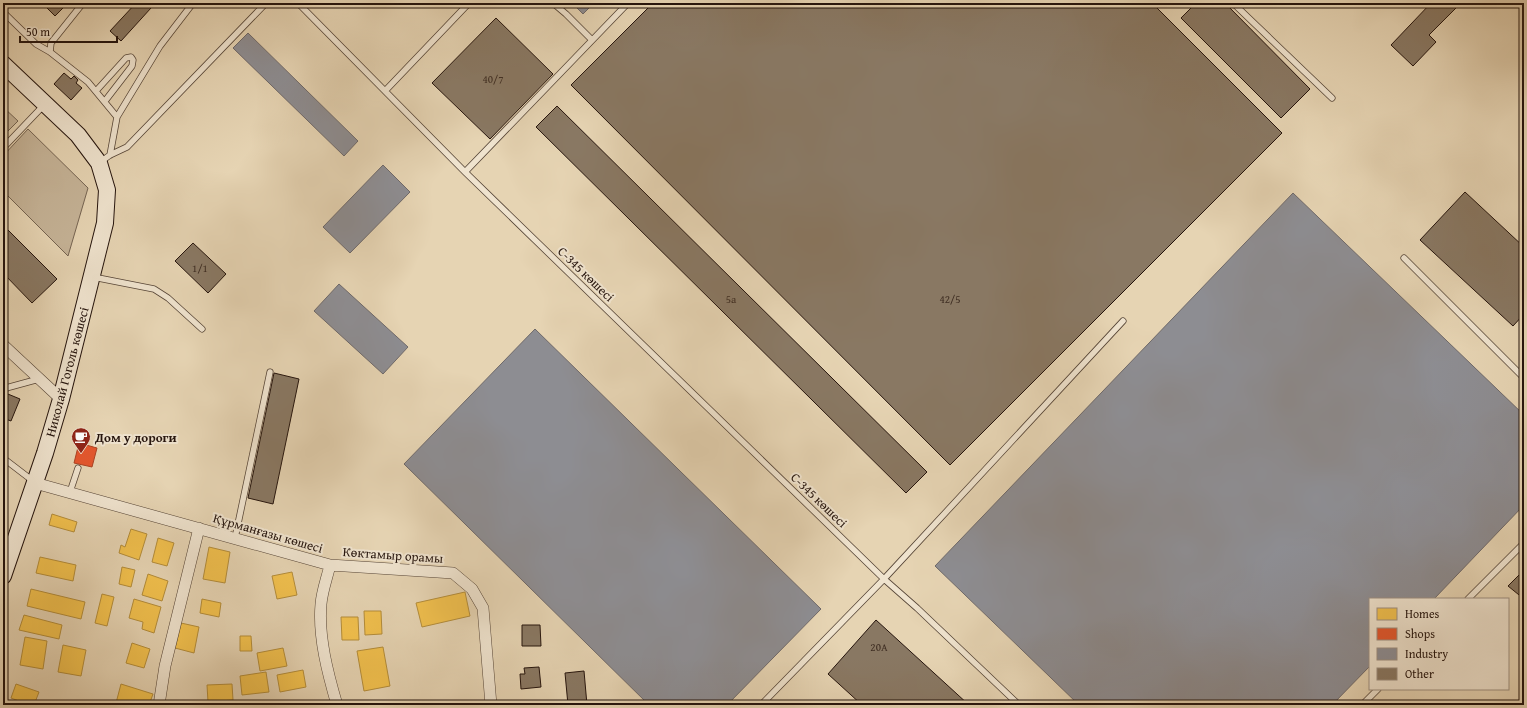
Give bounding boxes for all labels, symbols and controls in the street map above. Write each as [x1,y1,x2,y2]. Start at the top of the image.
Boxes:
scale bar [20,18,117,44]
text: 50 m [26,23,50,40]
house number: 40/7 [482,71,504,87]
street label: С-345 көшесі [554,242,619,306]
house number: 1/1 [192,260,208,276]
house number: 5а [726,291,737,307]
house number: 42/5 [939,291,961,307]
street label: Николай Гоголь көшесі [41,305,94,439]
cafe icon: Дом у дороги [70,426,92,454]
place label: Дом у дороги [94,428,177,447]
street label: С-345 көшесі [787,468,852,532]
street label: Құрманғазы көшесі [211,508,325,558]
street label: Көктамыр орамы [342,542,444,568]
legend [1369,598,1509,690]
text: Homes [1405,605,1440,622]
text: Shops [1405,625,1435,642]
house number: 20А [870,639,888,655]
text: Industry [1405,645,1448,662]
text: Other [1405,665,1434,682]

